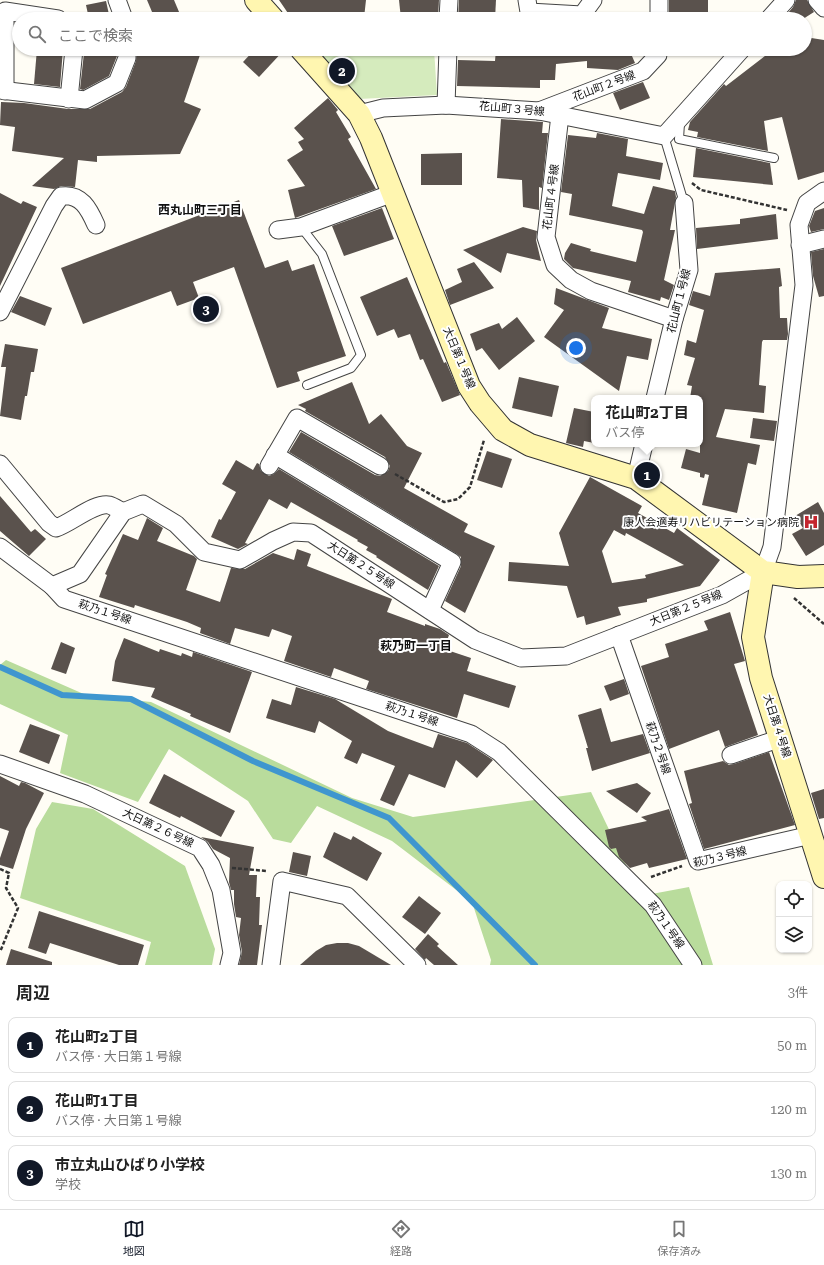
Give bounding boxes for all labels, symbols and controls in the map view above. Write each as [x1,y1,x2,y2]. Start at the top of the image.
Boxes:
search box [12,12,812,56]
icon: search [26,23,48,45]
text: ここで検索 [58,27,133,45]
pin: 2 [329,56,355,86]
street label: 花山町２号線 [571,68,637,104]
street label: 花山町３号線 [479,100,545,118]
street label: 花山町４号線 [541,163,561,231]
district label: 西丸山町三丁目 [158,203,242,217]
street label: 花山町１号線 [665,267,693,335]
pin: 3 [193,294,219,324]
street label: 大日第１号線 [440,325,478,391]
your location [566,338,586,358]
popup [591,395,703,447]
text: 花山町2丁目 [605,404,689,422]
text: バス停 [605,425,644,440]
pin: 1 [634,460,660,490]
hospital icon: 康人会適寿リハビリテーション病院 [802,513,820,531]
place label: 康人会適寿リハビリテーション病院 [623,516,799,529]
street label: 大日第２５号線 [325,539,397,591]
street label: 大日第２５号線 [648,588,724,628]
street label: 萩乃１号線 [77,597,133,627]
district label: 萩乃町一丁目 [380,639,452,653]
street label: 大日第４号線 [761,693,793,759]
street label: 萩乃１号線 [384,699,440,729]
street label: 萩乃２号線 [643,720,673,776]
street label: 大日第２６号線 [120,806,196,850]
street label: 萩乃３号線 [692,844,748,870]
map controls [776,881,812,953]
button: locate [776,881,812,917]
street label: 萩乃１号線 [645,899,687,951]
button: layers [776,917,812,953]
text: 周辺 [16,983,50,1003]
text: 3件 [788,985,808,1000]
text: 花山町2丁目 [55,1028,138,1046]
text: 1 [26,1038,34,1053]
text: 50 m [777,1038,807,1053]
text: バス停 · 大日第１号線 [55,1049,182,1064]
text: 花山町1丁目 [55,1092,138,1110]
text: 2 [26,1102,34,1117]
text: 120 m [770,1102,807,1117]
text: バス停 · 大日第１号線 [55,1113,182,1128]
text: 市立丸山ひばり小学校 [55,1156,205,1174]
text: 3 [26,1166,34,1181]
text: 130 m [770,1166,807,1181]
text: 学校 [55,1177,81,1192]
tab: 地図 [123,1218,145,1258]
tab: 経路 [390,1218,412,1258]
tab: 保存済み [657,1218,701,1258]

